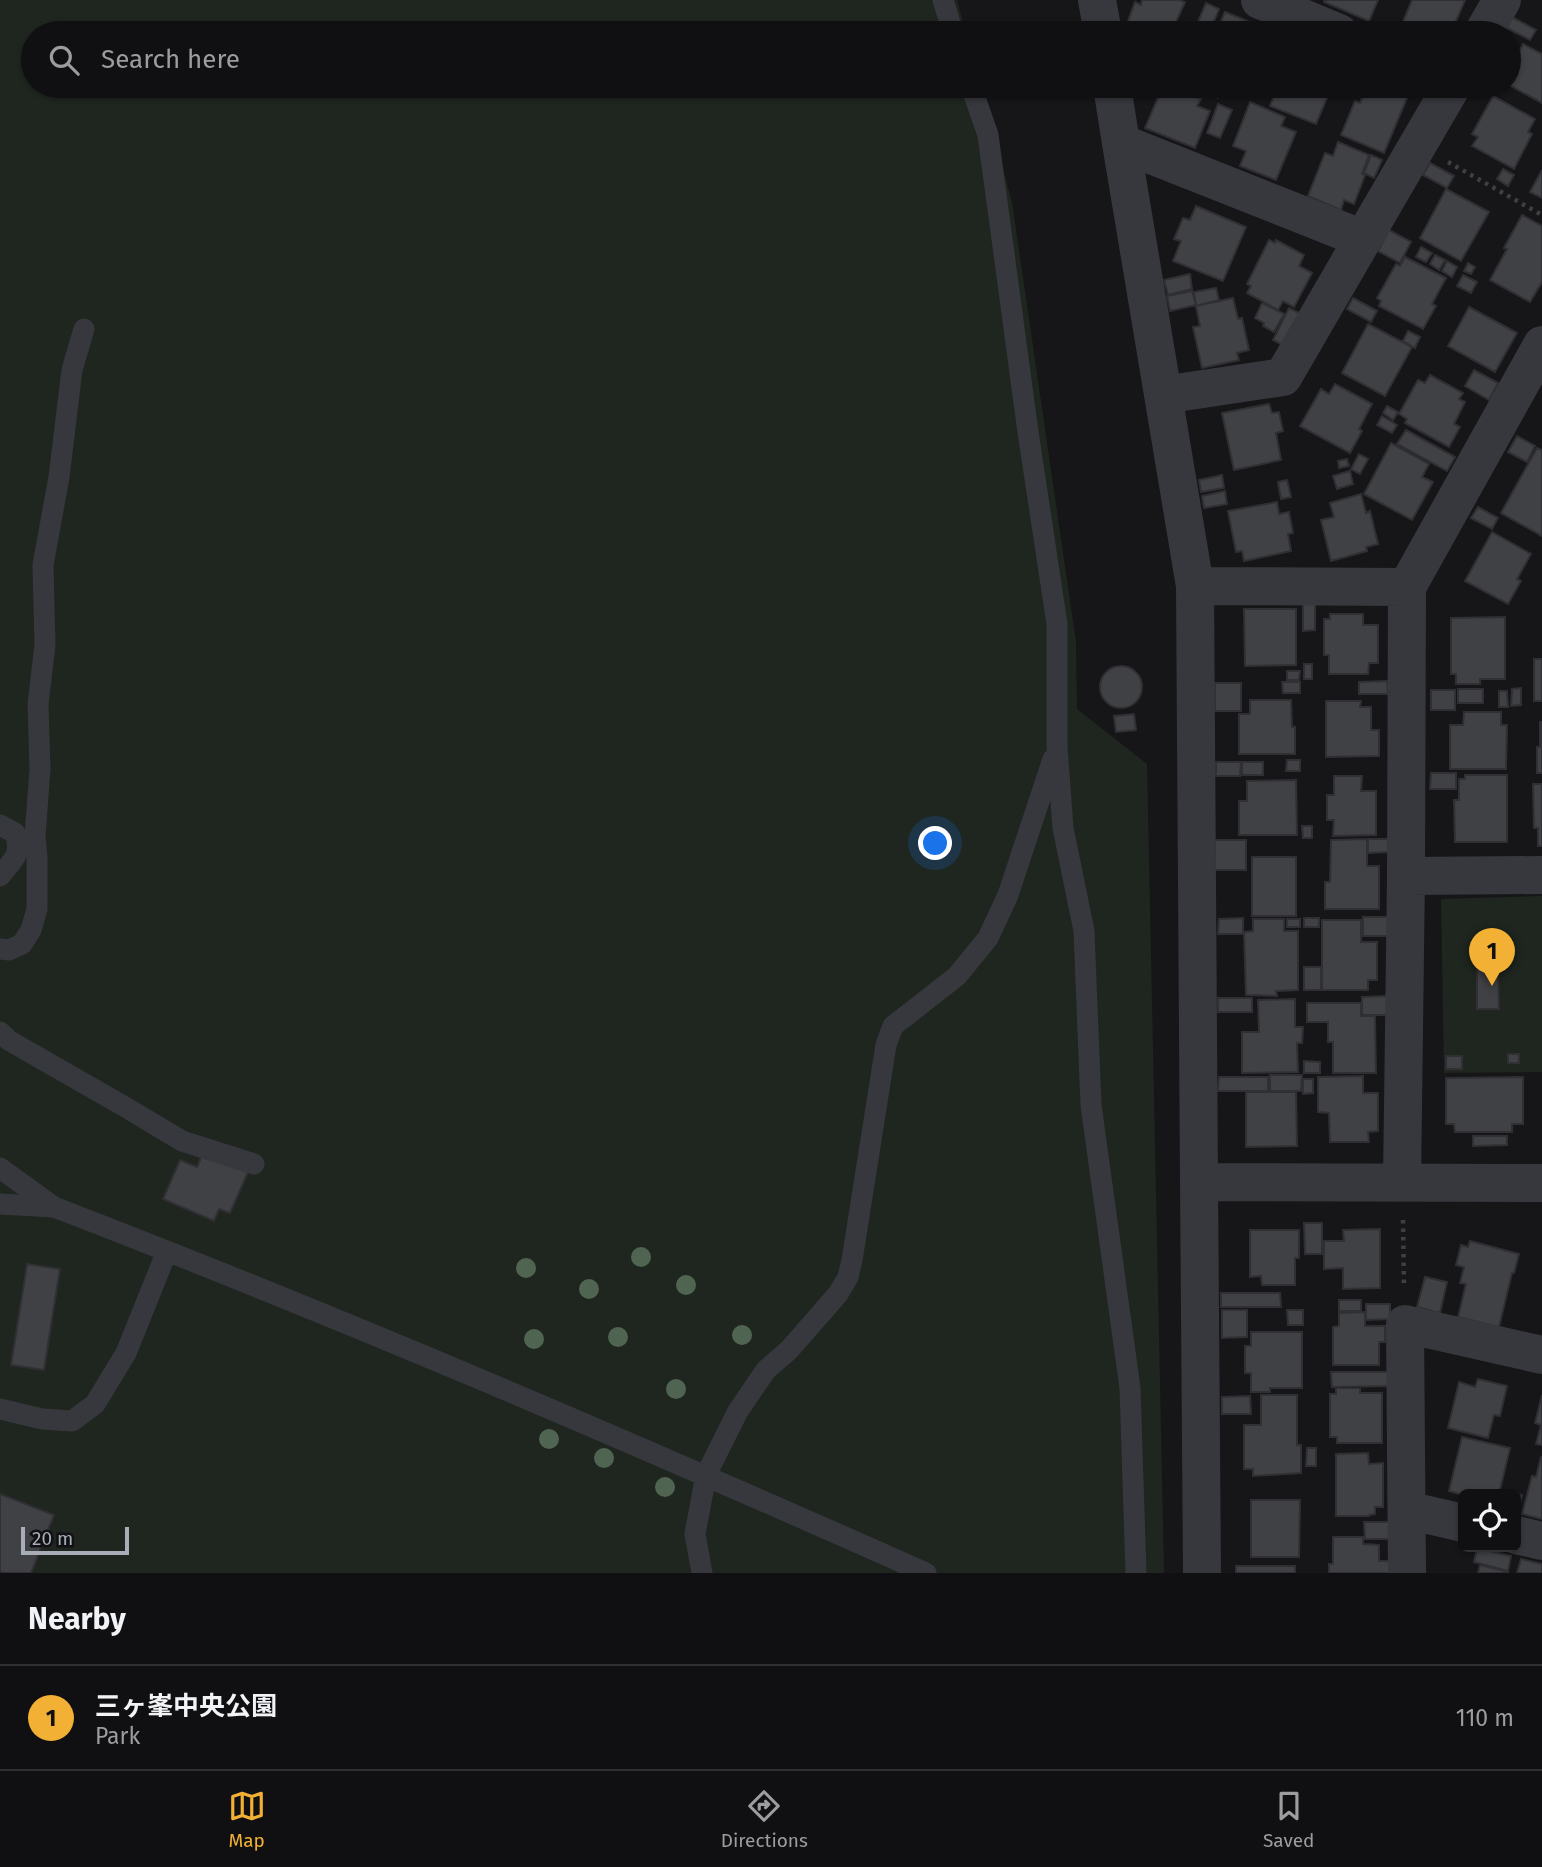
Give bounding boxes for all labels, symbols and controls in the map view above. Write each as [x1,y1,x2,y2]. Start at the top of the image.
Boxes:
search box [21,21,1521,98]
icon: search [45,41,83,79]
text: Search here [101,44,240,75]
your location [918,826,952,860]
pin: 1 [1469,928,1515,986]
map controls [1458,1489,1521,1552]
button: locate [1458,1489,1521,1552]
scale bar [21,1524,130,1556]
text: 20 m [32,1527,73,1550]
text: Nearby [28,1601,126,1637]
text: 三ヶ峯中央公園 [95,1691,277,1722]
text: 1 [46,1704,56,1732]
text: 110 m [1456,1704,1514,1732]
text: Park [95,1722,140,1750]
tab: Map [228,1787,266,1852]
tab: Directions [721,1787,808,1852]
tab: Saved [1263,1787,1314,1852]

